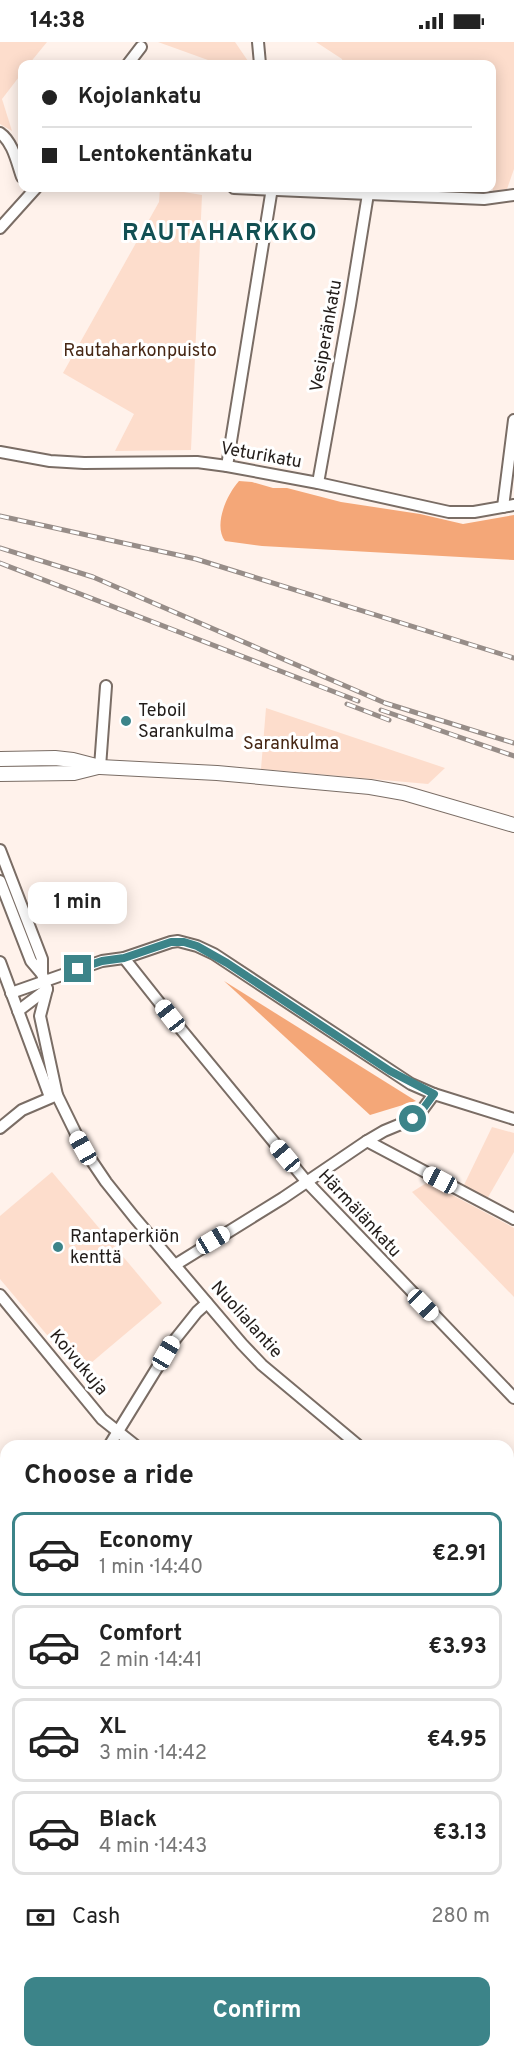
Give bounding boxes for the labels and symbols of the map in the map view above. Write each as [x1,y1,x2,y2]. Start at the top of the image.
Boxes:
district label: RAUTAHARKKO [122,219,318,249]
street label: Vesiperänkatu [306,278,348,394]
park label: Rautaharkonpuisto [63,340,217,363]
street label: Veturikatu [218,438,304,474]
place label: Teboil Sarankulma [138,700,234,744]
marker: Teboil Sarankulma [119,714,133,728]
park label: Sarankulma [243,733,339,756]
callout: 1 min [28,882,128,924]
route end [64,955,91,982]
car [152,996,188,1036]
route start [399,1105,426,1132]
car [66,1128,100,1168]
car [267,1136,303,1176]
car [420,1164,460,1196]
street label: Härmälänkatu [312,1165,406,1263]
car [193,1223,233,1257]
place label: Rantaperkiön kenttä [70,1226,179,1270]
marker: Rantaperkiön kenttä [51,1240,65,1254]
street label: Nuolialantie [205,1276,287,1364]
car [404,1286,442,1324]
street label: Koivukuja [44,1325,112,1401]
car [149,1333,183,1373]

